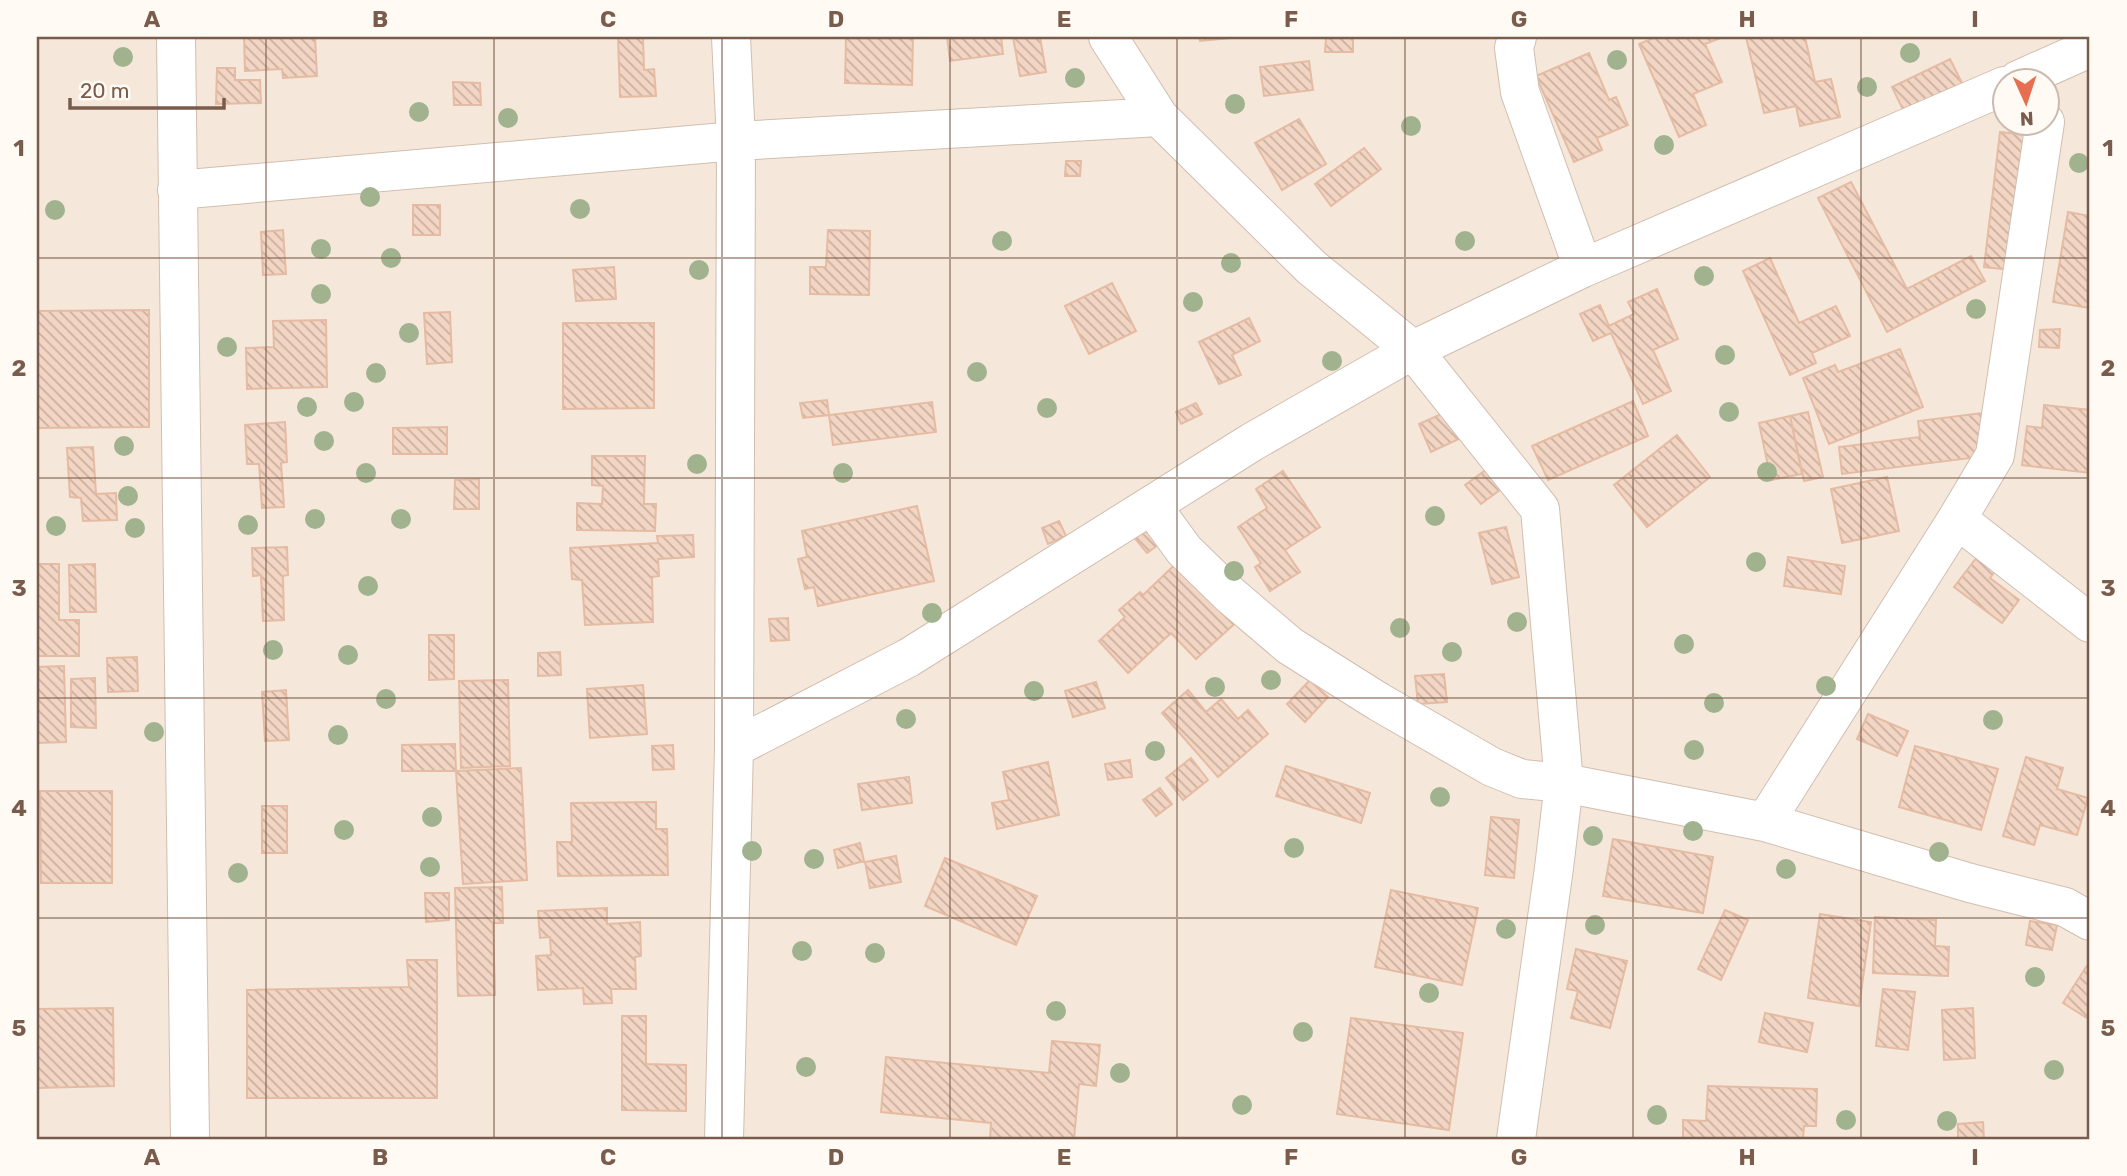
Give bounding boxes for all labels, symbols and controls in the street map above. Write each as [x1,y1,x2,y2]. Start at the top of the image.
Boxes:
text: A [144,5,161,33]
text: B [372,5,388,33]
text: C [600,5,616,33]
text: D [828,5,844,33]
text: E [1057,5,1071,33]
text: F [1284,5,1298,33]
text: G [1511,5,1527,33]
text: H [1738,5,1756,33]
text: I [1971,5,1979,33]
scale bar [70,66,224,110]
north arrow [1990,66,2060,136]
text: 20 m [80,78,129,103]
text: N [2019,107,2034,130]
text: 1 [13,134,25,162]
text: 1 [2102,134,2114,162]
text: 2 [12,354,26,382]
text: 2 [2101,354,2115,382]
text: 3 [11,574,27,602]
text: 3 [2100,574,2116,602]
text: 4 [11,794,27,822]
text: 4 [2100,794,2116,822]
text: 5 [12,1014,27,1042]
text: 5 [2101,1014,2116,1042]
text: A [144,1143,161,1171]
text: B [372,1143,388,1171]
text: C [600,1143,616,1171]
text: D [828,1143,844,1171]
text: E [1057,1143,1071,1171]
text: F [1284,1143,1298,1171]
text: G [1511,1143,1527,1171]
text: H [1738,1143,1756,1171]
text: I [1971,1143,1979,1171]

